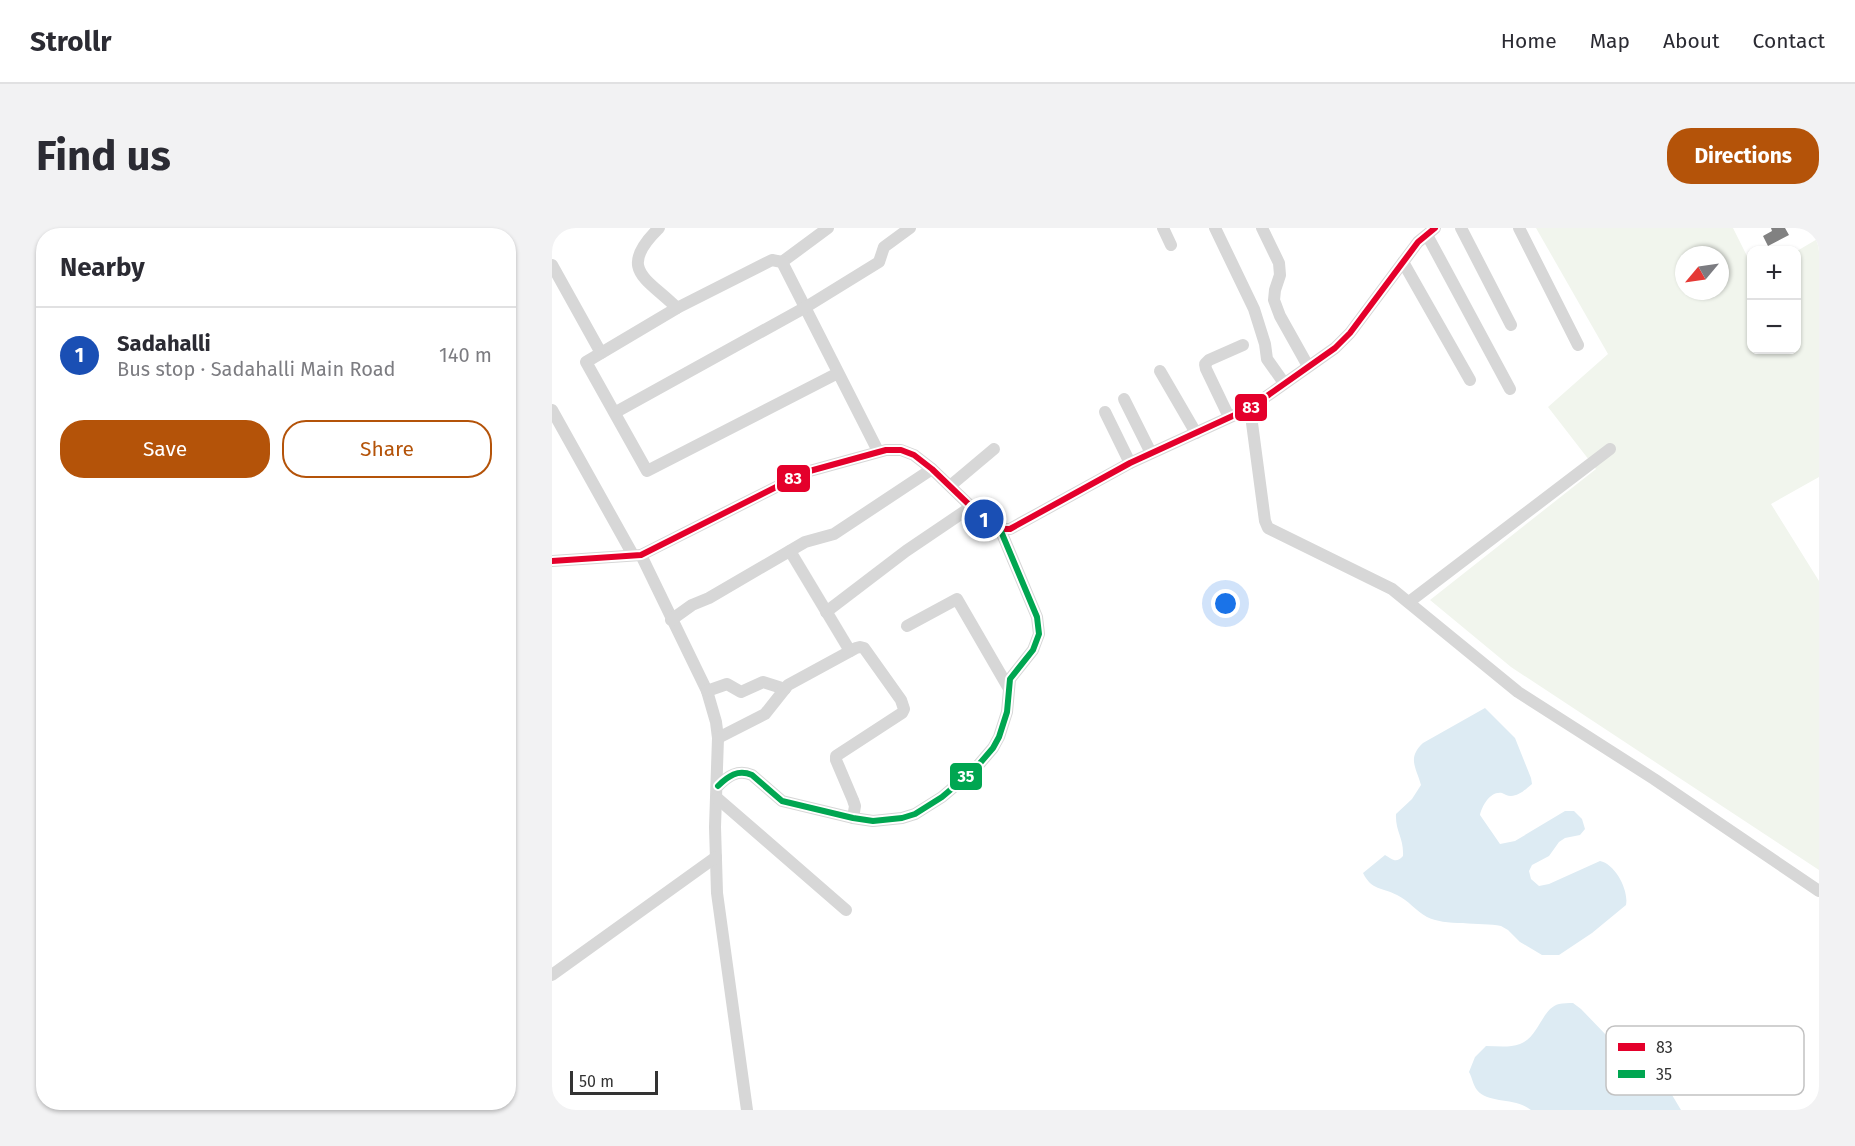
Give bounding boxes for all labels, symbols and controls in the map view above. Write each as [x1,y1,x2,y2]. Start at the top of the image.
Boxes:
text: Strollr [30,25,111,58]
text: Home [1501,28,1557,54]
text: Map [1590,28,1630,54]
text: About [1663,28,1720,54]
text: Contact [1753,28,1825,54]
button: Directions [1667,128,1819,184]
text: Find us [36,131,171,181]
north arrow [1675,246,1729,300]
map controls [1747,246,1801,354]
button: + [1747,246,1801,300]
text: Nearby [60,252,145,283]
button: − [1747,300,1801,354]
text: Sadahalli [117,330,211,357]
text: 1 [75,343,84,367]
text: 140 m [439,343,492,367]
text: Bus stop · Sadahalli Main Road [117,357,396,381]
line badge: 83 [1234,393,1268,422]
text: 83 [1242,398,1260,417]
button: Save [60,420,270,478]
button: Share [282,420,492,478]
line badge: 83 [776,464,811,493]
text: 83 [784,469,802,488]
pin: 1 [964,496,1004,542]
your location [1211,589,1240,618]
line badge: 35 [949,762,983,791]
text: 35 [957,767,975,786]
legend [1606,1026,1804,1095]
text: 83 [1656,1038,1673,1057]
text: 35 [1656,1065,1672,1084]
scale bar [570,1068,658,1096]
text: 50 m [579,1072,614,1091]

